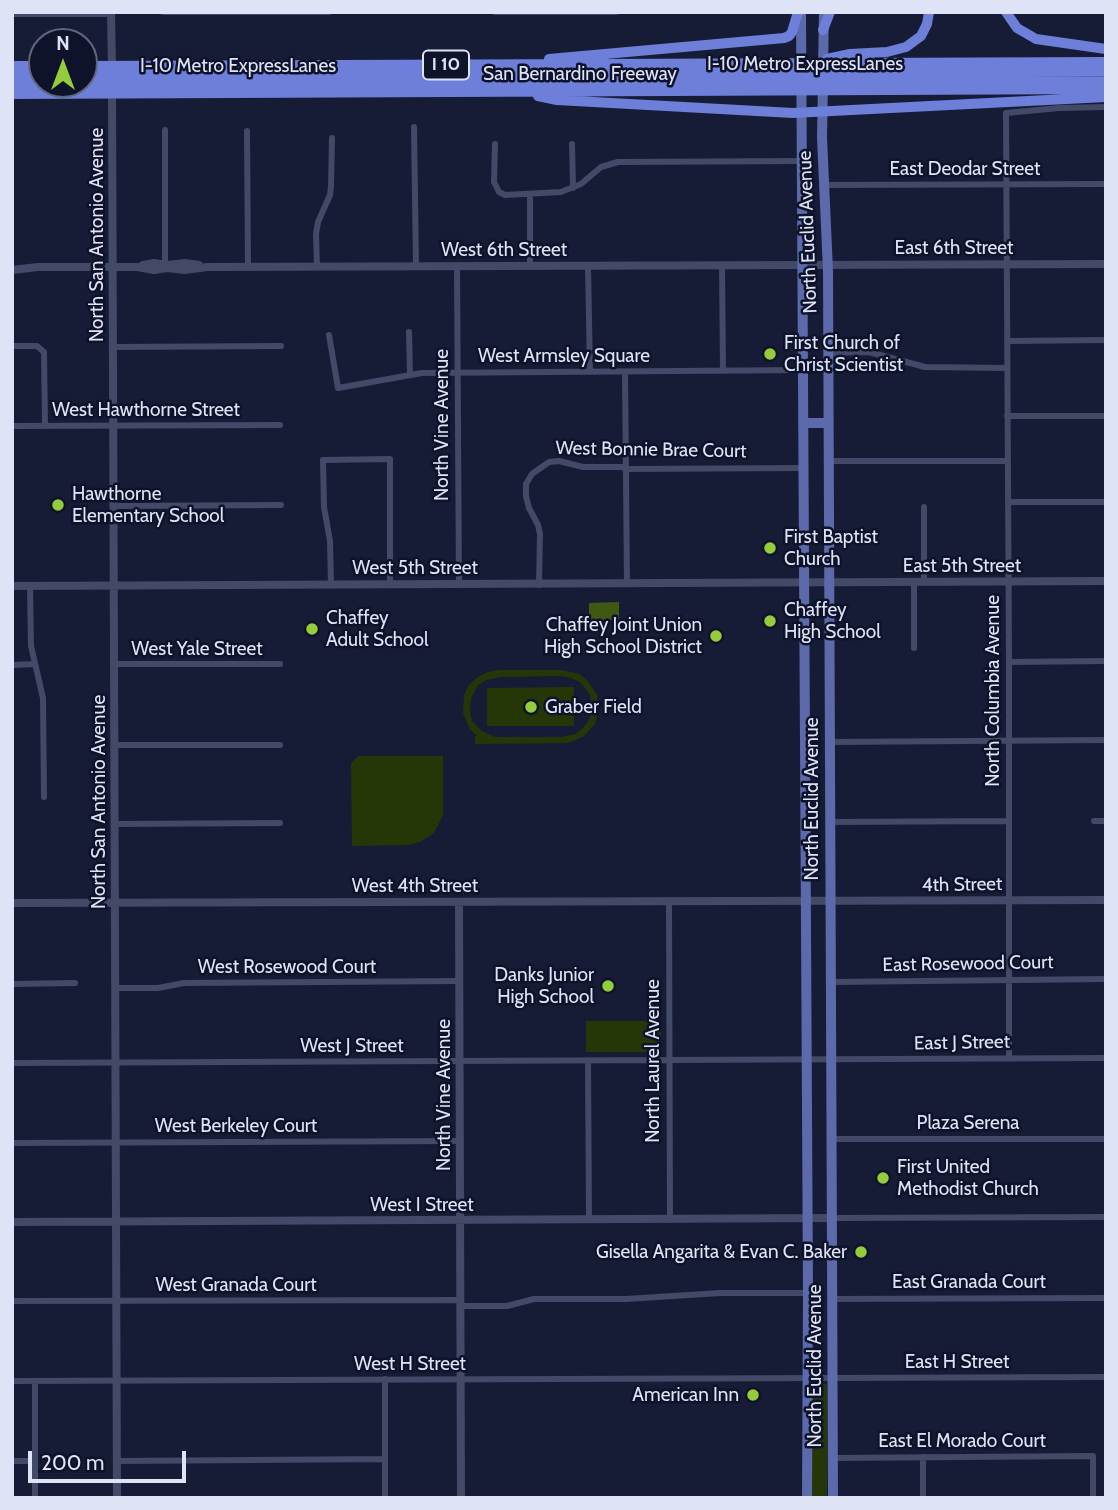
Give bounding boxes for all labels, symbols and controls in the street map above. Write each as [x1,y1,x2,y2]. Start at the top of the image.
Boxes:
north arrow [28,28,98,98]
text: N [56,32,70,55]
road number: I 10 [423,51,469,80]
street label: I-10 Metro ExpressLanes [707,53,903,75]
street label: I-10 Metro ExpressLanes [140,55,336,77]
street label: San Bernardino Freeway [483,63,677,85]
street label: North San Antonio Avenue [86,128,108,342]
street label: North Euclid Avenue [794,150,822,314]
street label: East Deodar Street [890,158,1040,180]
street label: East 6th Street [895,237,1013,259]
street label: West 6th Street [441,239,567,261]
place label: First Church of Christ Scientist [784,332,903,376]
street label: West Armsley Square [478,345,650,367]
marker: First Church of Christ Scientist [762,346,778,362]
street label: North Vine Avenue [431,349,453,501]
street label: West Hawthorne Street [52,399,240,421]
street label: West Bonnie Brae Court [555,437,747,463]
place label: Hawthorne Elementary School [72,483,224,527]
marker: Hawthorne Elementary School [50,497,66,513]
place label: First Baptist Church [784,526,878,570]
marker: First Baptist Church [762,540,778,556]
street label: East 5th Street [903,555,1021,577]
street label: West 5th Street [352,557,478,579]
street label: North Columbia Avenue [982,595,1004,787]
place label: Chaffey High School [784,599,881,643]
place label: Chaffey Adult School [326,607,428,651]
marker: Chaffey High School [762,613,778,629]
place label: Chaffey Joint Union High School District [544,614,702,658]
marker: Chaffey Adult School [304,621,320,637]
marker: Chaffey Joint Union High School District [708,628,724,644]
street label: West Yale Street [131,638,263,660]
street label: North San Antonio Avenue [88,695,110,909]
place label: Graber Field [545,696,642,718]
marker: Graber Field [523,699,539,715]
street label: North Euclid Avenue [801,718,823,880]
street label: 4th Street [921,873,1003,897]
street label: West 4th Street [352,875,478,897]
street label: East Rosewood Court [882,951,1054,977]
street label: West Rosewood Court [198,956,376,978]
place label: Danks Junior High School [494,964,594,1008]
marker: Danks Junior High School [600,978,616,994]
street label: North Laurel Avenue [642,979,664,1143]
street label: North Vine Avenue [433,1019,455,1171]
street label: East J Street [914,1031,1010,1055]
street label: West J Street [300,1035,404,1057]
street label: Plaza Serena [917,1112,1019,1134]
street label: West Berkeley Court [155,1115,317,1137]
place label: First United Methodist Church [897,1156,1039,1200]
marker: First United Methodist Church [875,1170,891,1186]
street label: West I Street [370,1194,474,1216]
place label: Gisella Angarita & Evan C. Baker [596,1241,847,1263]
marker: Gisella Angarita & Evan C. Baker [853,1244,869,1260]
street label: East Granada Court [892,1271,1046,1293]
street label: West Granada Court [155,1274,317,1296]
street label: North Euclid Avenue [804,1285,826,1447]
street label: East H Street [905,1351,1009,1373]
street label: West H Street [354,1353,466,1375]
place label: American Inn [632,1384,739,1406]
marker: American Inn [745,1387,761,1403]
street label: East El Morado Court [878,1430,1046,1452]
scale bar [32,1436,189,1480]
text: 200 m [41,1450,104,1475]

